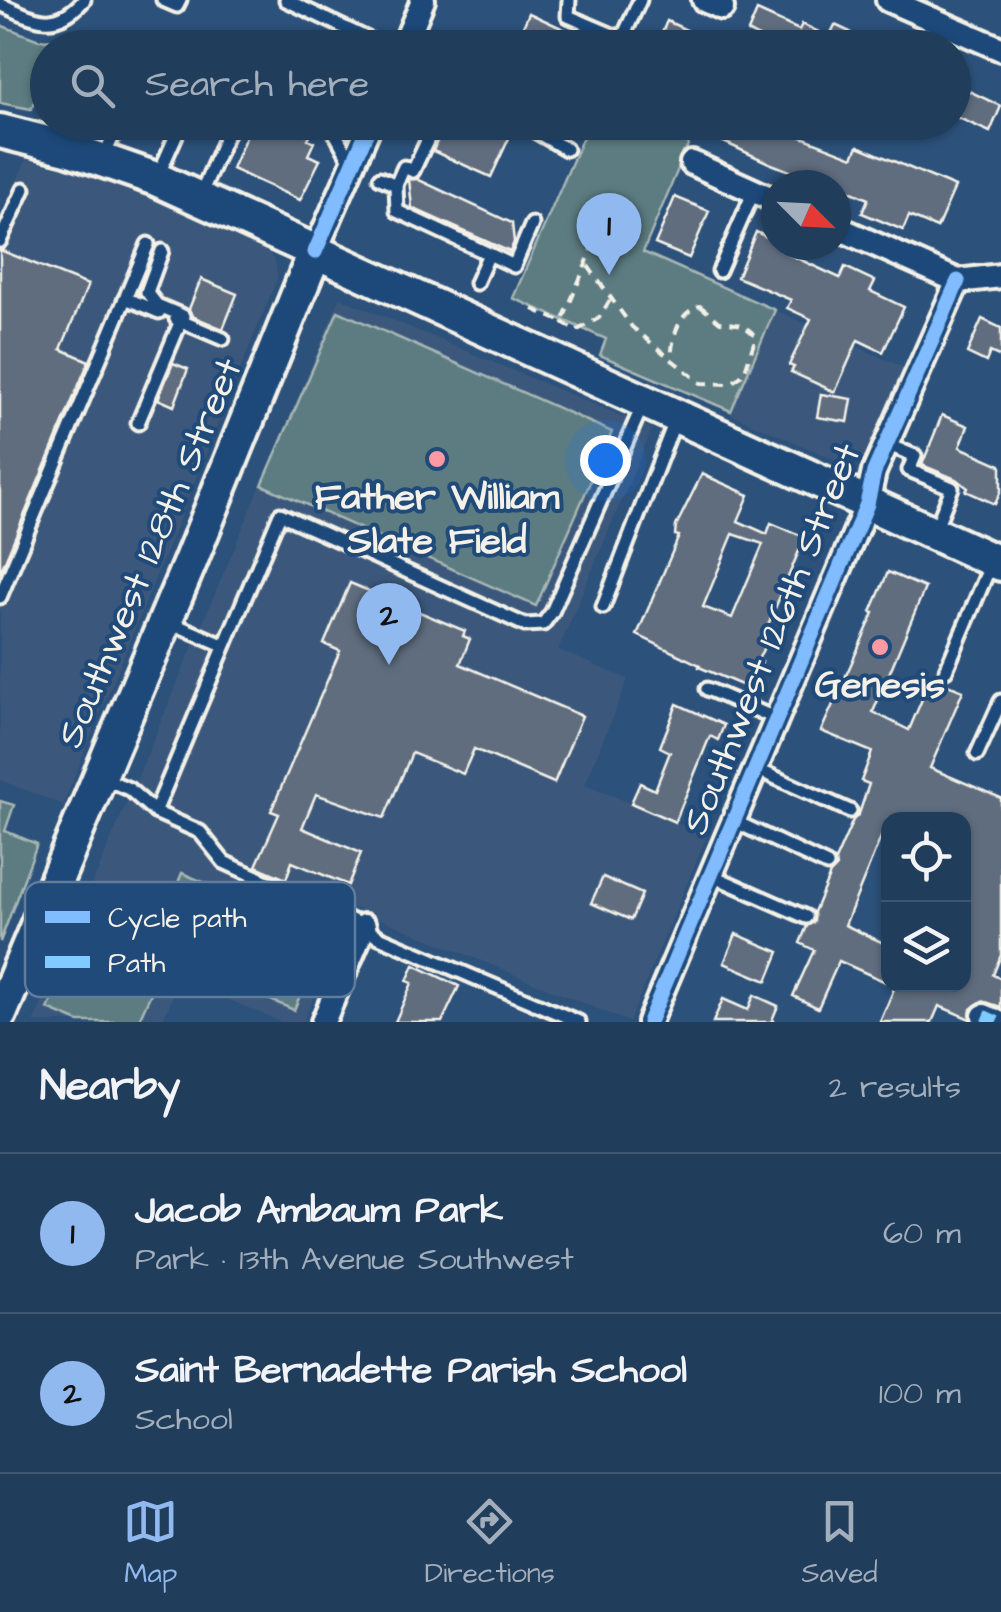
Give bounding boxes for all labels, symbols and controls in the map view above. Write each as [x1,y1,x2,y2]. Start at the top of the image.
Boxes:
search box [30,30,971,140]
icon: search [65,58,120,113]
text: Search here [145,59,369,111]
north arrow [761,170,851,260]
pin: 1 [576,192,642,275]
street label: Southwest 128th Street [44,350,256,756]
your location [580,435,631,486]
street label: Southwest 126th Street [670,436,874,842]
marker: Father William Slate Field [426,448,448,470]
place label: Father William Slate Field [315,472,560,568]
pin: 2 [356,582,422,665]
marker: Genesis [869,636,891,658]
place label: Genesis [815,660,945,712]
map controls [881,812,971,992]
button: locate [881,812,971,902]
legend [25,882,355,997]
text: Cycle path [108,899,247,940]
button: layers [881,902,971,992]
text: Path [108,944,165,983]
text: Nearby [40,1058,180,1116]
text: 2 results [829,1065,961,1110]
text: Jacob Ambaum Park [135,1185,503,1237]
text: 1 [70,1211,75,1256]
text: 60 m [883,1211,961,1256]
text: Park · 13th Avenue Southwest [135,1237,574,1282]
text: Saint Bernadette Parish School [135,1345,687,1397]
text: 2 [63,1371,82,1416]
text: 100 m [879,1371,961,1416]
text: School [135,1397,233,1442]
tab: Map [123,1494,178,1593]
tab: Directions [425,1494,555,1593]
tab: Saved [801,1494,878,1593]

